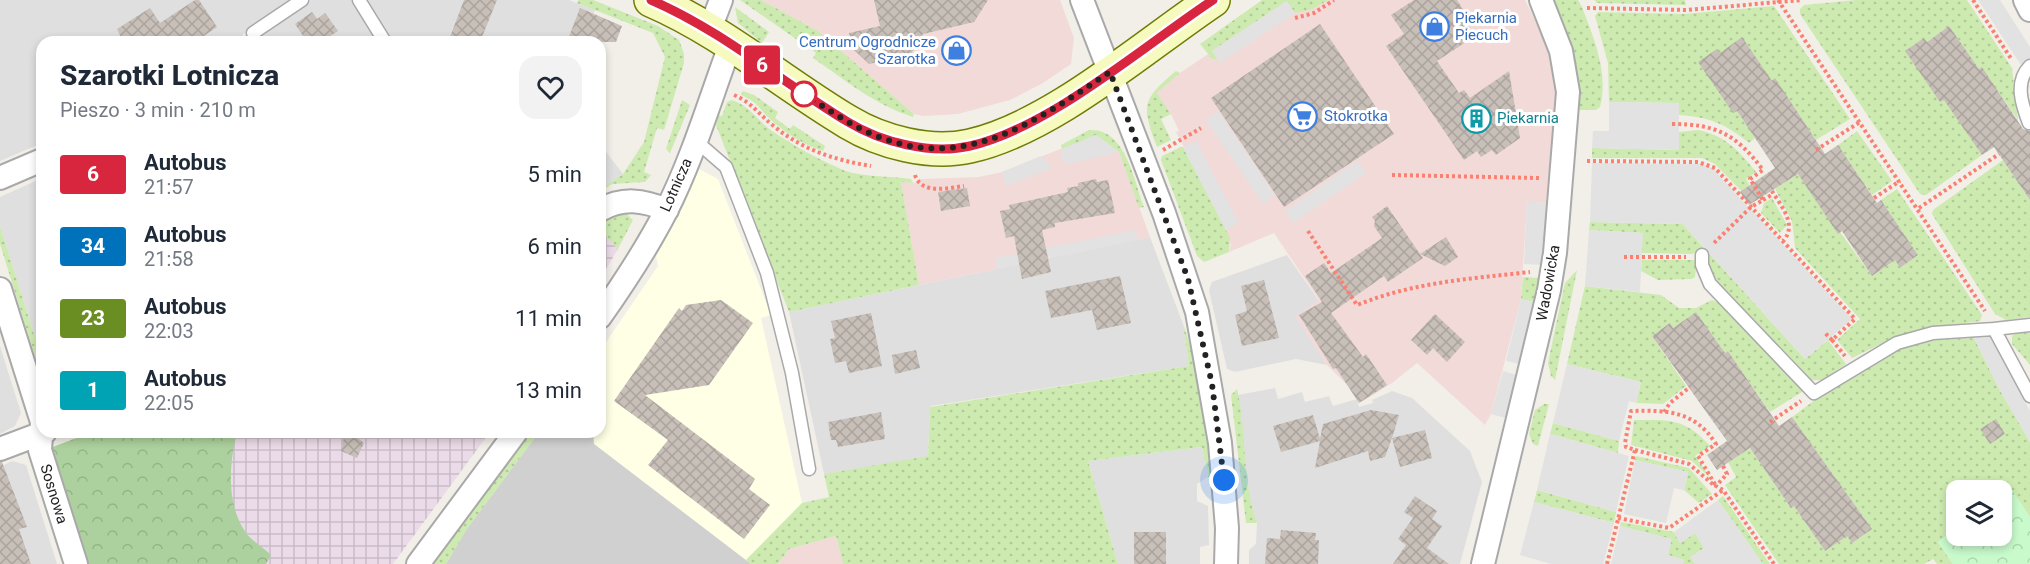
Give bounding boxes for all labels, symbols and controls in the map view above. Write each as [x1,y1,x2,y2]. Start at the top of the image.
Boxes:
place label: Piekarnia Piecuch [1455,9,1517,44]
shop icon: Piekarnia Piecuch [1418,11,1450,43]
place label: Centrum Ogrodnicze Szarotka [799,33,936,68]
shop icon: Centrum Ogrodnicze Szarotka [941,35,973,67]
line badge: 6 [742,46,782,84]
text: 6 [756,53,768,77]
button: heart [519,56,582,119]
text: Szarotki Lotnicza [60,59,279,92]
unlabelled marker [791,81,817,107]
text: Pieszo · 3 min · 210 m [60,98,256,122]
supermarket icon: Stokrotka [1287,100,1319,132]
building icon: Piekarnia [1460,102,1492,134]
place label: Stokrotka [1324,107,1388,125]
place label: Piekarnia [1497,109,1559,127]
text: Autobus [144,150,227,175]
street label: Lotnicza [656,155,696,215]
text: 6 [87,162,99,186]
text: 5 min [527,162,582,187]
text: 21:57 [144,175,194,199]
text: Autobus [144,222,227,247]
text: 34 [81,234,105,258]
text: 6 min [527,234,582,259]
street label: Wadowicka [1532,244,1564,322]
text: 21:58 [144,247,194,271]
text: Autobus [144,294,227,319]
text: 23 [81,306,105,330]
text: 11 min [515,306,582,331]
text: 22:03 [144,319,194,343]
text: Autobus [144,366,227,391]
text: 1 [87,378,99,402]
text: 13 min [515,378,582,403]
text: 22:05 [144,391,194,415]
street label: Sosnowa [36,462,72,526]
your location [1209,465,1239,495]
map controls [1946,480,2012,546]
button: layers [1946,480,2012,546]

